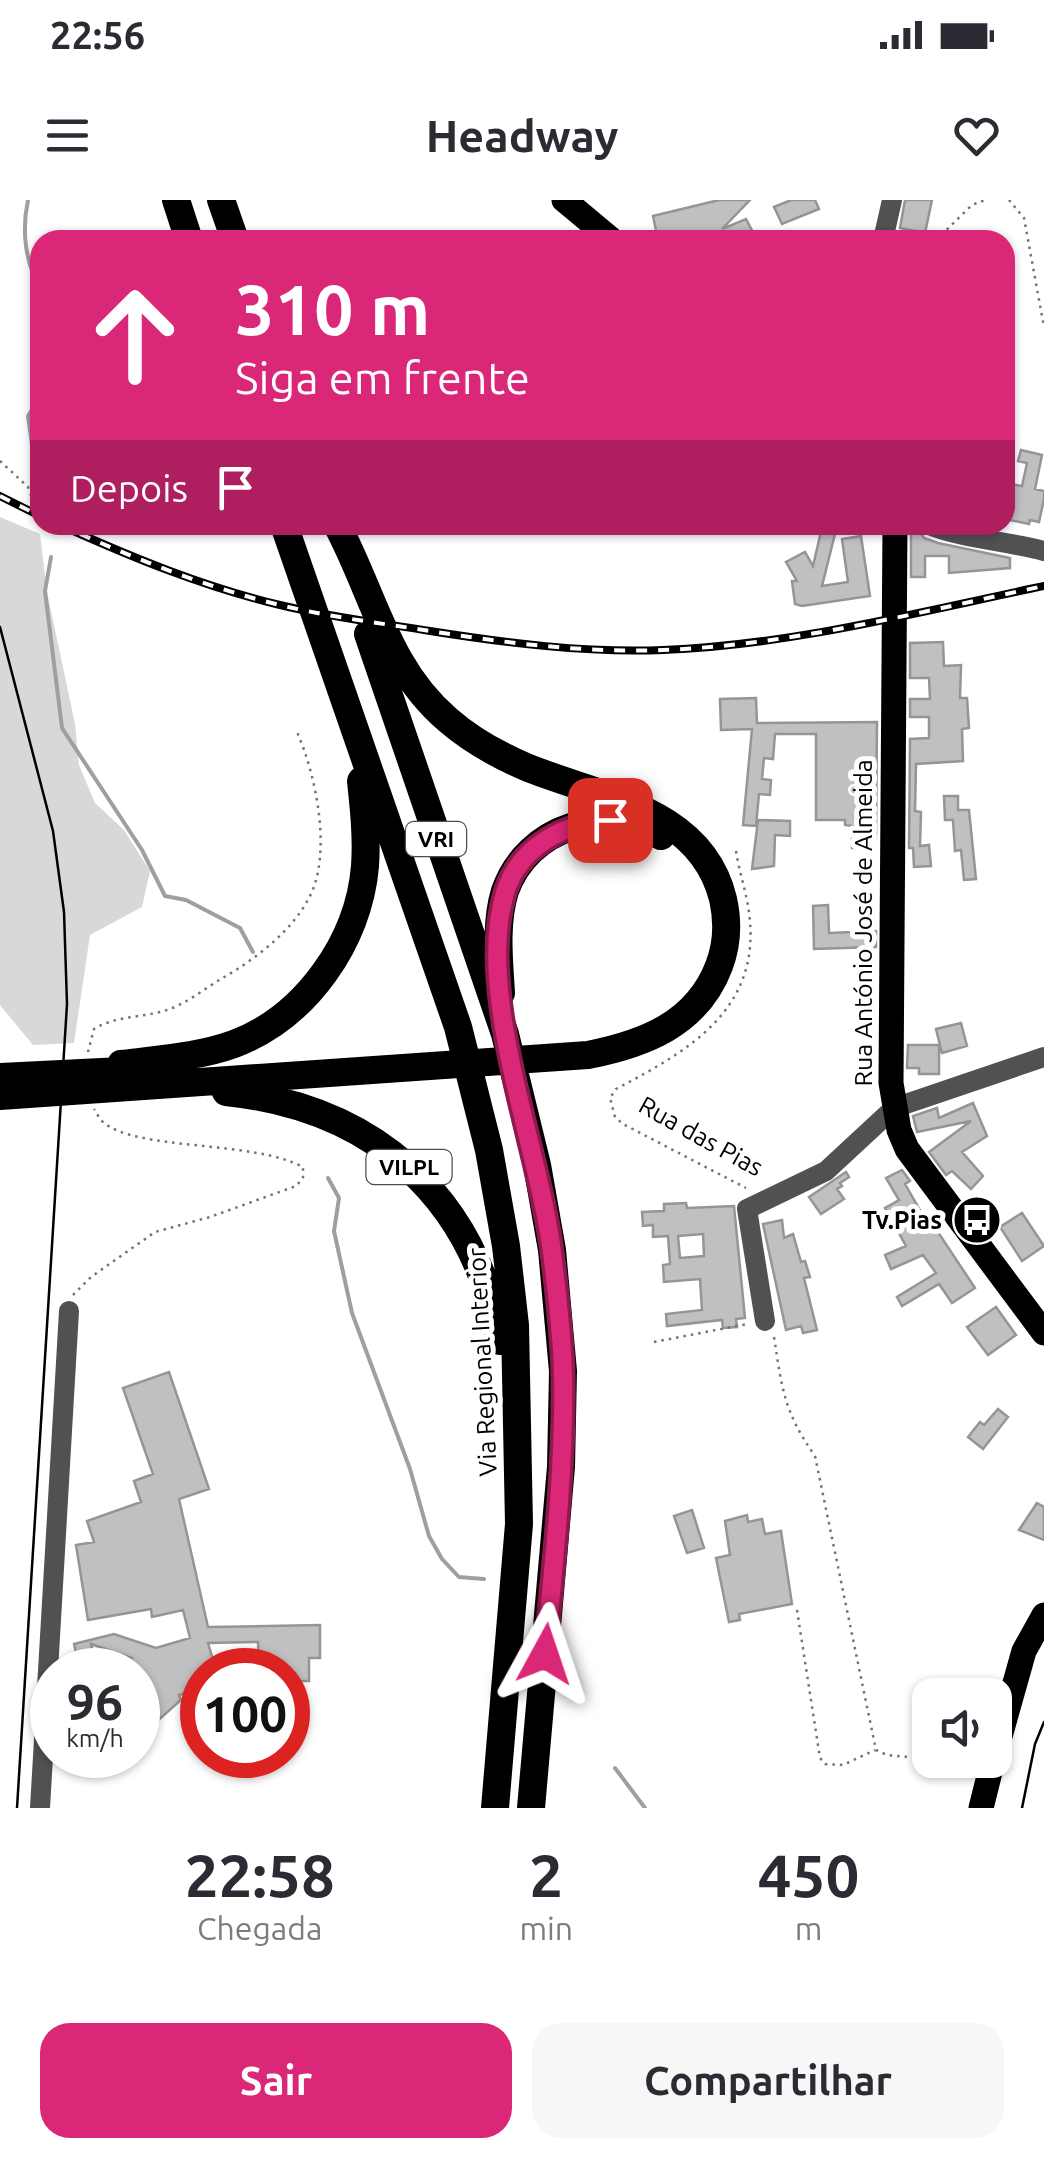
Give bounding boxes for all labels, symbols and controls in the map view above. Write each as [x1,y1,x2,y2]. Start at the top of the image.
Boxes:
text: 22:56 [50,14,145,56]
icon: menu [40,108,95,163]
icon: heart [949,108,1004,163]
text: Headway [426,110,618,161]
icon: ahead [70,270,200,400]
text: 310 m [235,270,430,348]
text: Siga em frente [235,352,530,403]
icon: arrive [208,460,263,515]
text: Depois [70,467,188,509]
street label: Rua António José de Almeida [849,759,877,1087]
pin [568,778,653,863]
icon: arrive [583,793,638,848]
road number: VRI [406,822,466,856]
street label: Rua das Pias [634,1090,768,1182]
road number: VILPL [366,1150,452,1184]
bus stop icon: Tv.Pias [951,1194,1003,1246]
place label: Tv.Pias [862,1206,942,1234]
street label: Via Regional Interior [462,1246,502,1477]
position arrow [493,1602,597,1706]
speed limit sign: 100 [180,1648,310,1778]
text: 96 [67,1673,123,1729]
map controls [912,1678,1012,1778]
button: sound [912,1678,1012,1778]
text: km/h [66,1724,124,1752]
text: 22:58 [185,1841,335,1908]
text: 2 [529,1841,563,1908]
text: 450 [758,1841,859,1908]
text: Chegada [197,1910,323,1946]
text: min [519,1910,573,1946]
text: m [795,1910,822,1946]
button: Sair [40,2023,512,2138]
button: Compartilhar [532,2023,1004,2138]

